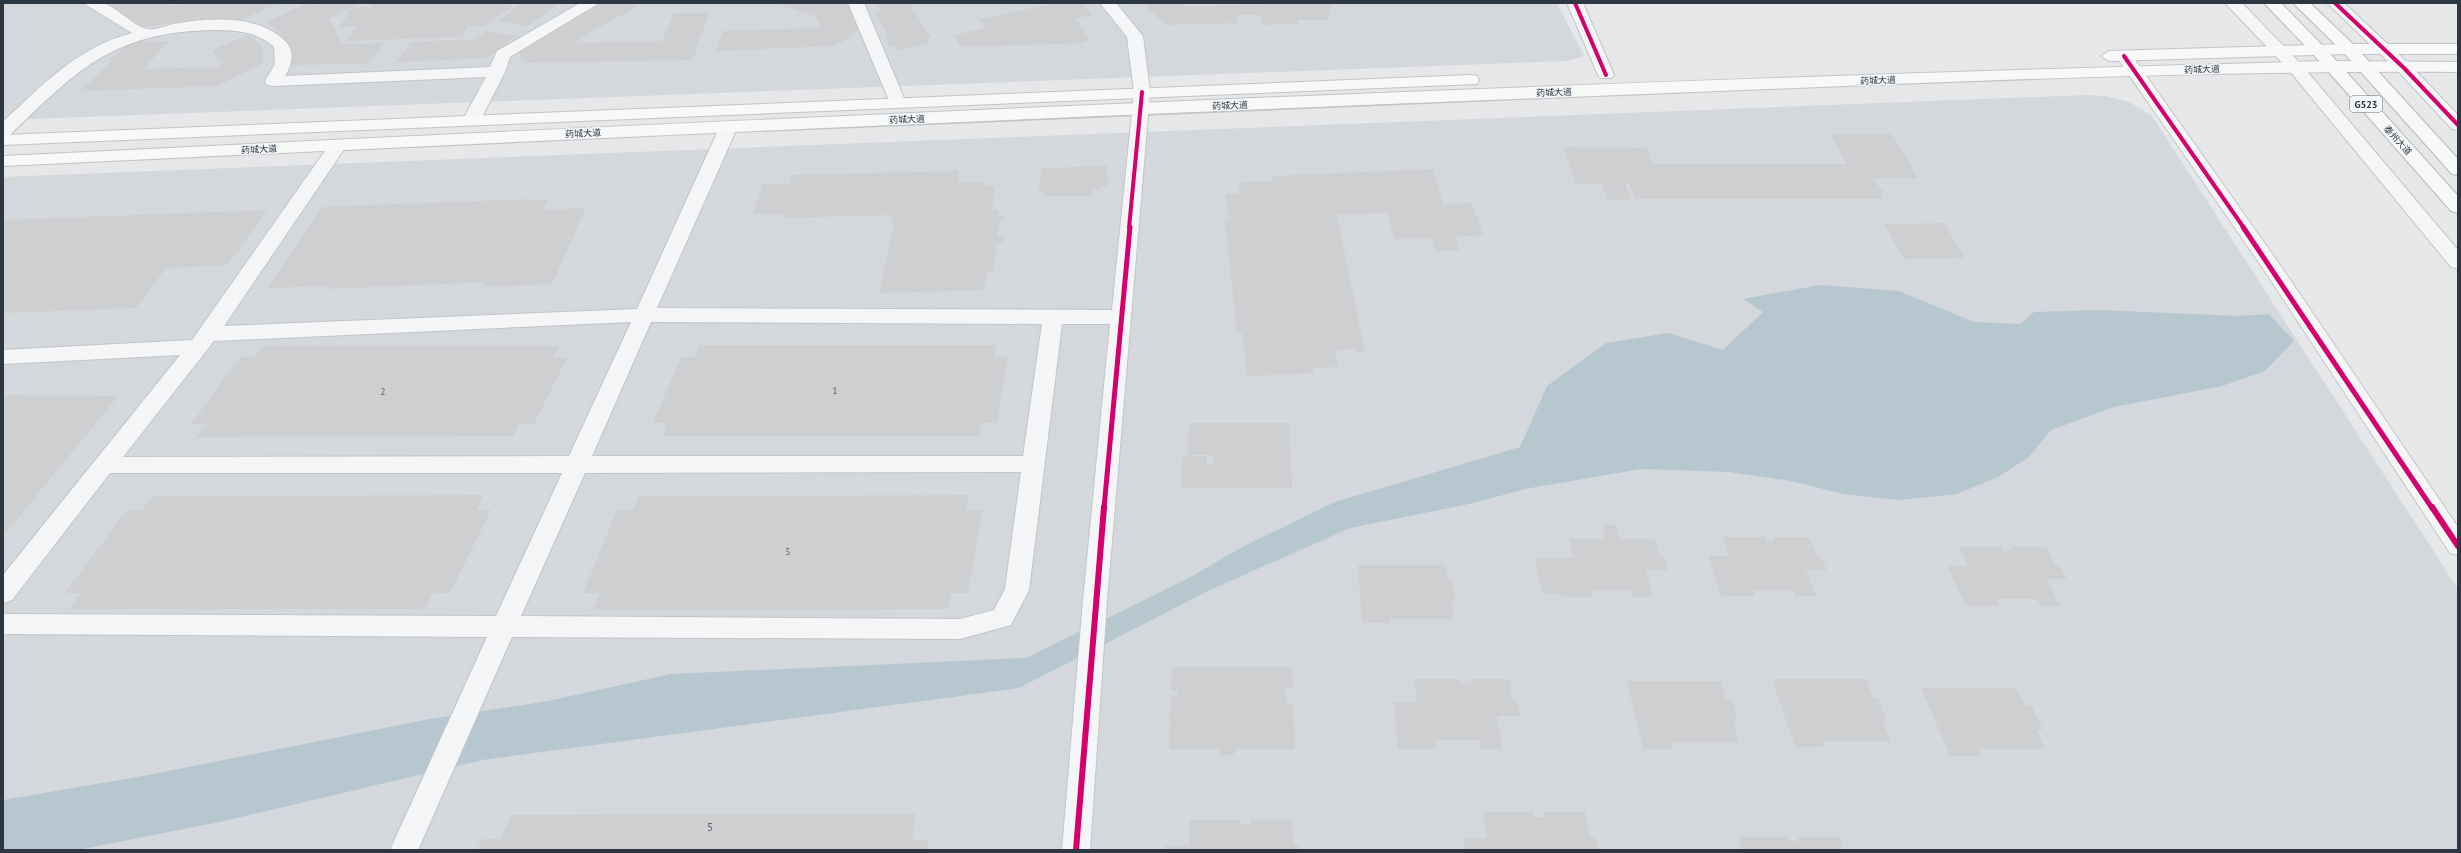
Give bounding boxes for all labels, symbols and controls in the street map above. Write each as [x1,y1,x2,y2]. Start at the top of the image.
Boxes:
street label: 药城大道 [2184,63,2220,75]
street label: 药城大道 [1860,74,1896,86]
street label: 药城大道 [1536,86,1572,98]
road number: G523 [2350,96,2382,112]
street label: 药城大道 [1212,99,1248,111]
street label: 药城大道 [889,113,925,125]
street label: 泰州大道 [2382,123,2414,157]
street label: 药城大道 [565,127,601,139]
street label: 药城大道 [241,143,277,155]
house number: 1 [833,385,838,396]
house number: 2 [381,386,386,397]
house number: 5 [786,546,791,557]
house number: 5 [707,820,713,834]

